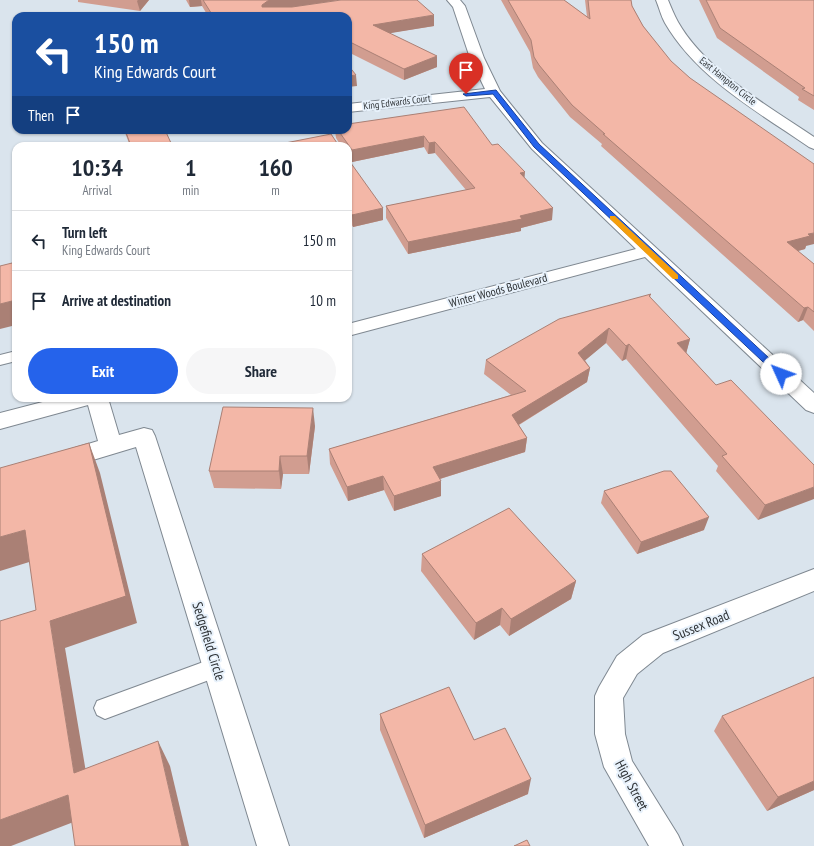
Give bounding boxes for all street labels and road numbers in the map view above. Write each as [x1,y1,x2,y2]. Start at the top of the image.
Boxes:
street label: East Hampton Circle [697,54,759,108]
street label: King Edwards Court [363,91,432,113]
street label: Winter Woods Boulevard [447,270,549,310]
street label: Sedgefield Circle [189,600,230,683]
street label: Sussex Road [670,606,732,644]
street label: High Street [611,757,653,814]

